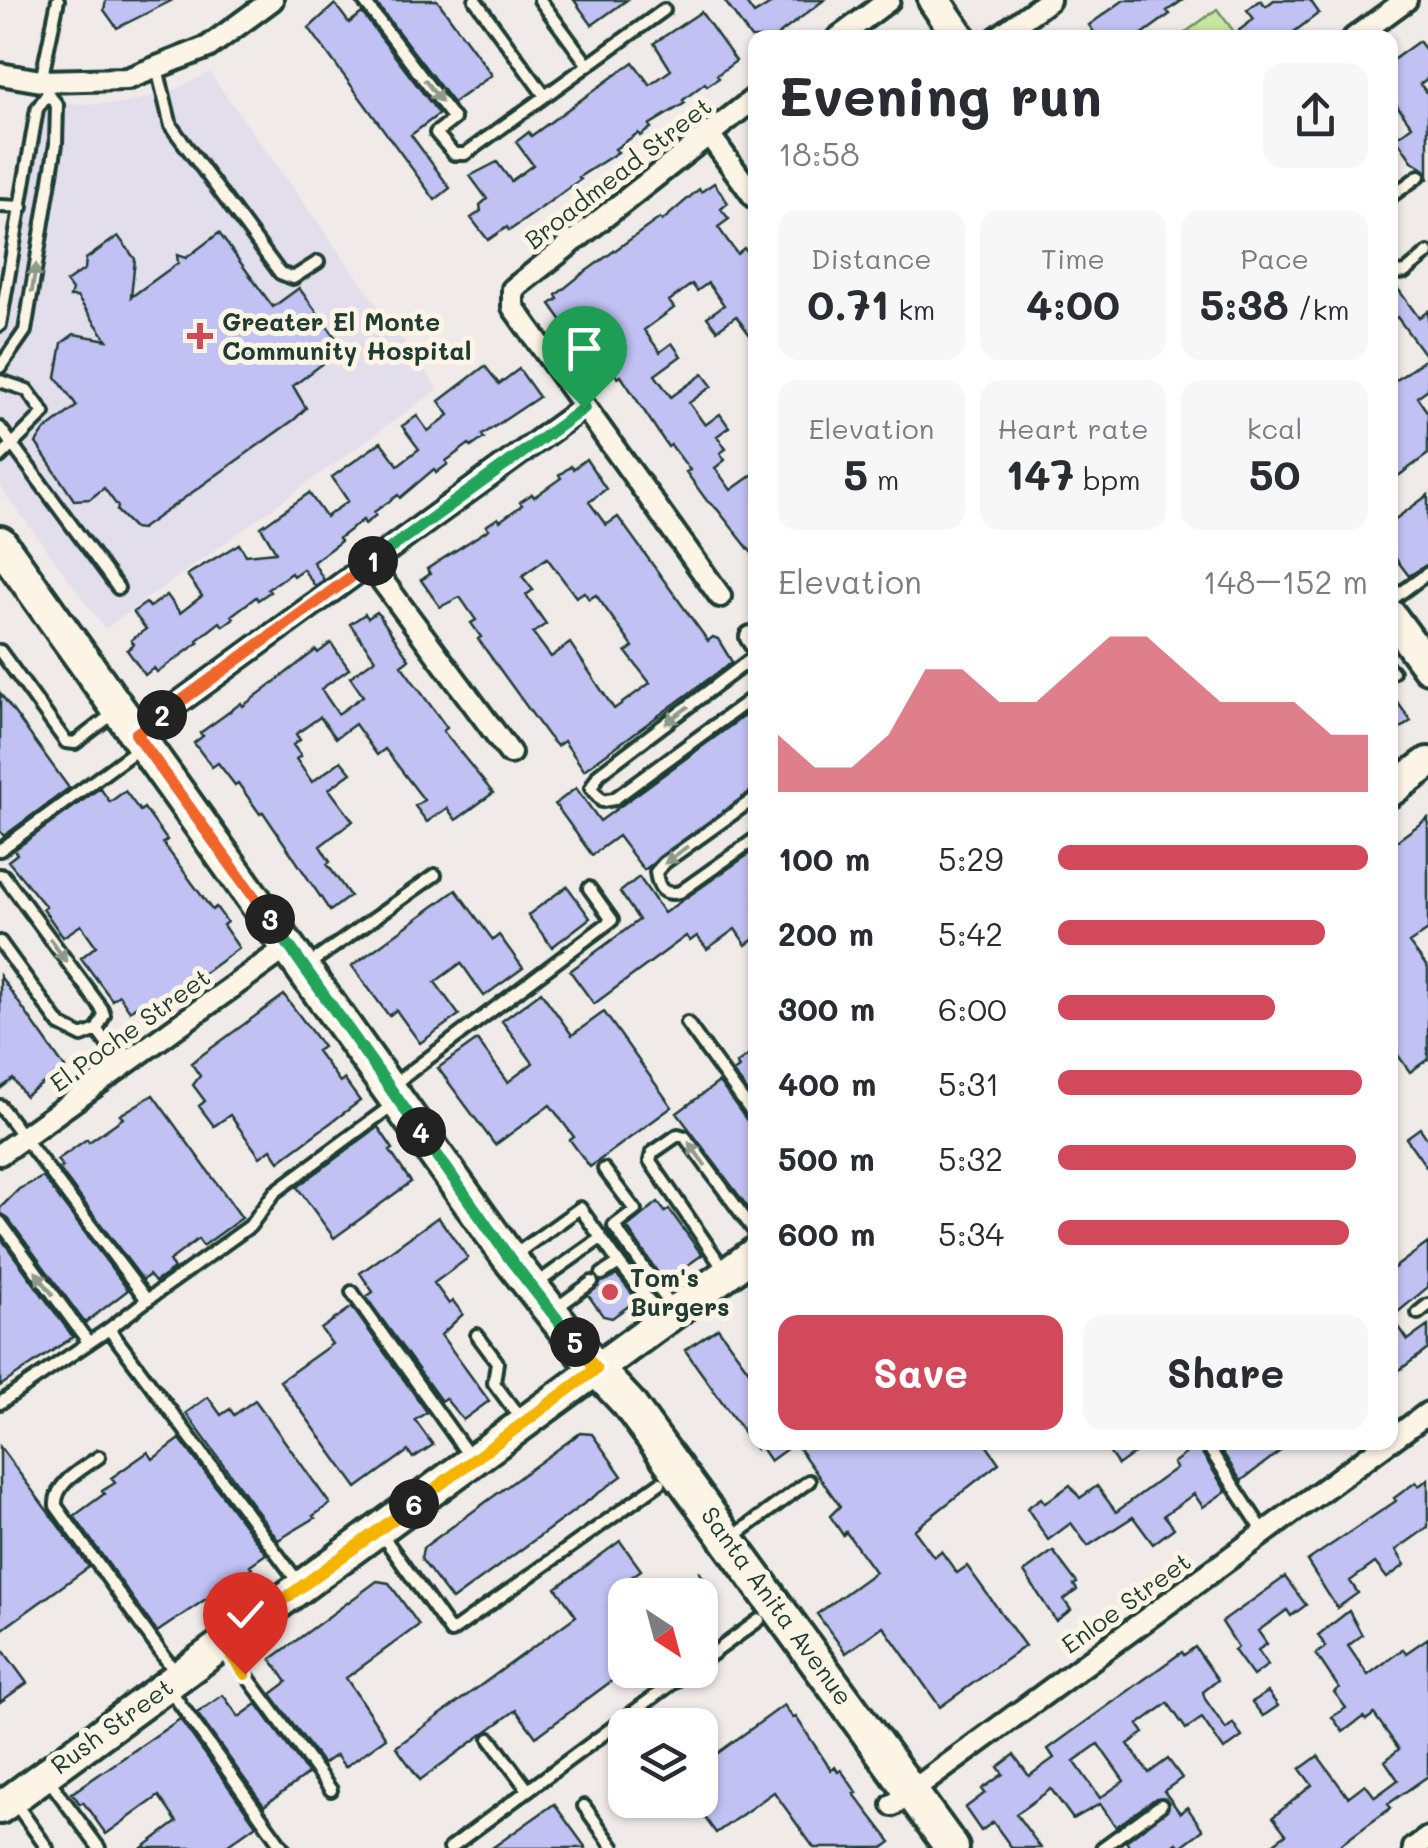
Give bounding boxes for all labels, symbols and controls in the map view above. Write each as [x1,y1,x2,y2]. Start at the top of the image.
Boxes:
text: Evening run [778,58,1102,130]
button: share [1263,63,1368,168]
one-way arrow [422,77,443,103]
street label: Broadmead Street [517,89,717,255]
text: 18:58 [778,132,860,174]
text: Distance [811,240,932,276]
text: Time [1041,240,1105,276]
text: Pace [1240,240,1309,276]
one-way arrow [27,262,42,294]
text: 0.71 [807,276,889,331]
text: 4:00 [1026,276,1120,331]
text: 5:38 [1200,276,1289,331]
text: km [889,291,935,327]
text: /km [1289,291,1350,327]
place label: Greater El Monte Community Hospital [222,305,472,367]
pin [542,306,627,409]
icon: arrive [557,321,612,376]
marker: Greater El Monte Community Hospital [187,323,213,349]
text: Elevation [808,410,934,446]
text: Heart rate [997,410,1149,446]
text: kcal [1247,410,1303,446]
text: 5 [843,446,868,501]
text: 147 [1005,446,1074,501]
text: 50 [1249,446,1300,501]
text: m [868,461,899,497]
text: bpm [1074,461,1141,497]
pin: 1 [348,536,398,586]
text: 1 [367,543,379,579]
text: Elevation [778,560,922,602]
text: 148–152 m [1203,560,1368,602]
pin: 2 [137,690,187,740]
text: 2 [154,697,170,733]
one-way arrow [664,704,690,724]
text: 100 m [778,837,870,879]
text: 5:29 [938,837,1003,879]
one-way arrow [663,845,689,865]
pin: 3 [245,894,295,944]
text: 3 [262,901,278,937]
text: 200 m [778,912,874,954]
text: 5:42 [938,912,1003,954]
one-way arrow [48,937,68,963]
street label: El Poche Street [43,960,216,1098]
text: 300 m [778,987,875,1029]
text: 6:00 [938,987,1007,1029]
text: 400 m [778,1062,876,1104]
text: 5:31 [938,1062,1000,1104]
pin: 4 [396,1107,446,1157]
text: 4 [412,1114,430,1150]
text: 500 m [778,1137,875,1179]
text: 5:32 [938,1137,1003,1179]
one-way arrow [688,1141,708,1167]
text: 600 m [778,1212,875,1254]
text: 5:34 [938,1212,1004,1254]
place label: Tom's Burgers [630,1261,730,1322]
one-way arrow [34,1270,54,1296]
marker: Tom's Burgers [599,1281,621,1303]
button: Save [778,1315,1063,1430]
button: Share [1083,1315,1368,1430]
pin: 5 [550,1317,600,1367]
text: 5 [567,1324,583,1360]
pin: 6 [389,1479,439,1529]
text: 6 [406,1486,422,1522]
street label: Santa Anita Avenue [695,1500,861,1711]
street label: Enloe Street [1054,1544,1196,1660]
pin [203,1572,288,1675]
north arrow [608,1578,718,1688]
map controls [608,1578,718,1818]
icon: check [218,1587,273,1642]
street label: Rush Street [44,1670,179,1780]
button: layers [608,1708,718,1818]

